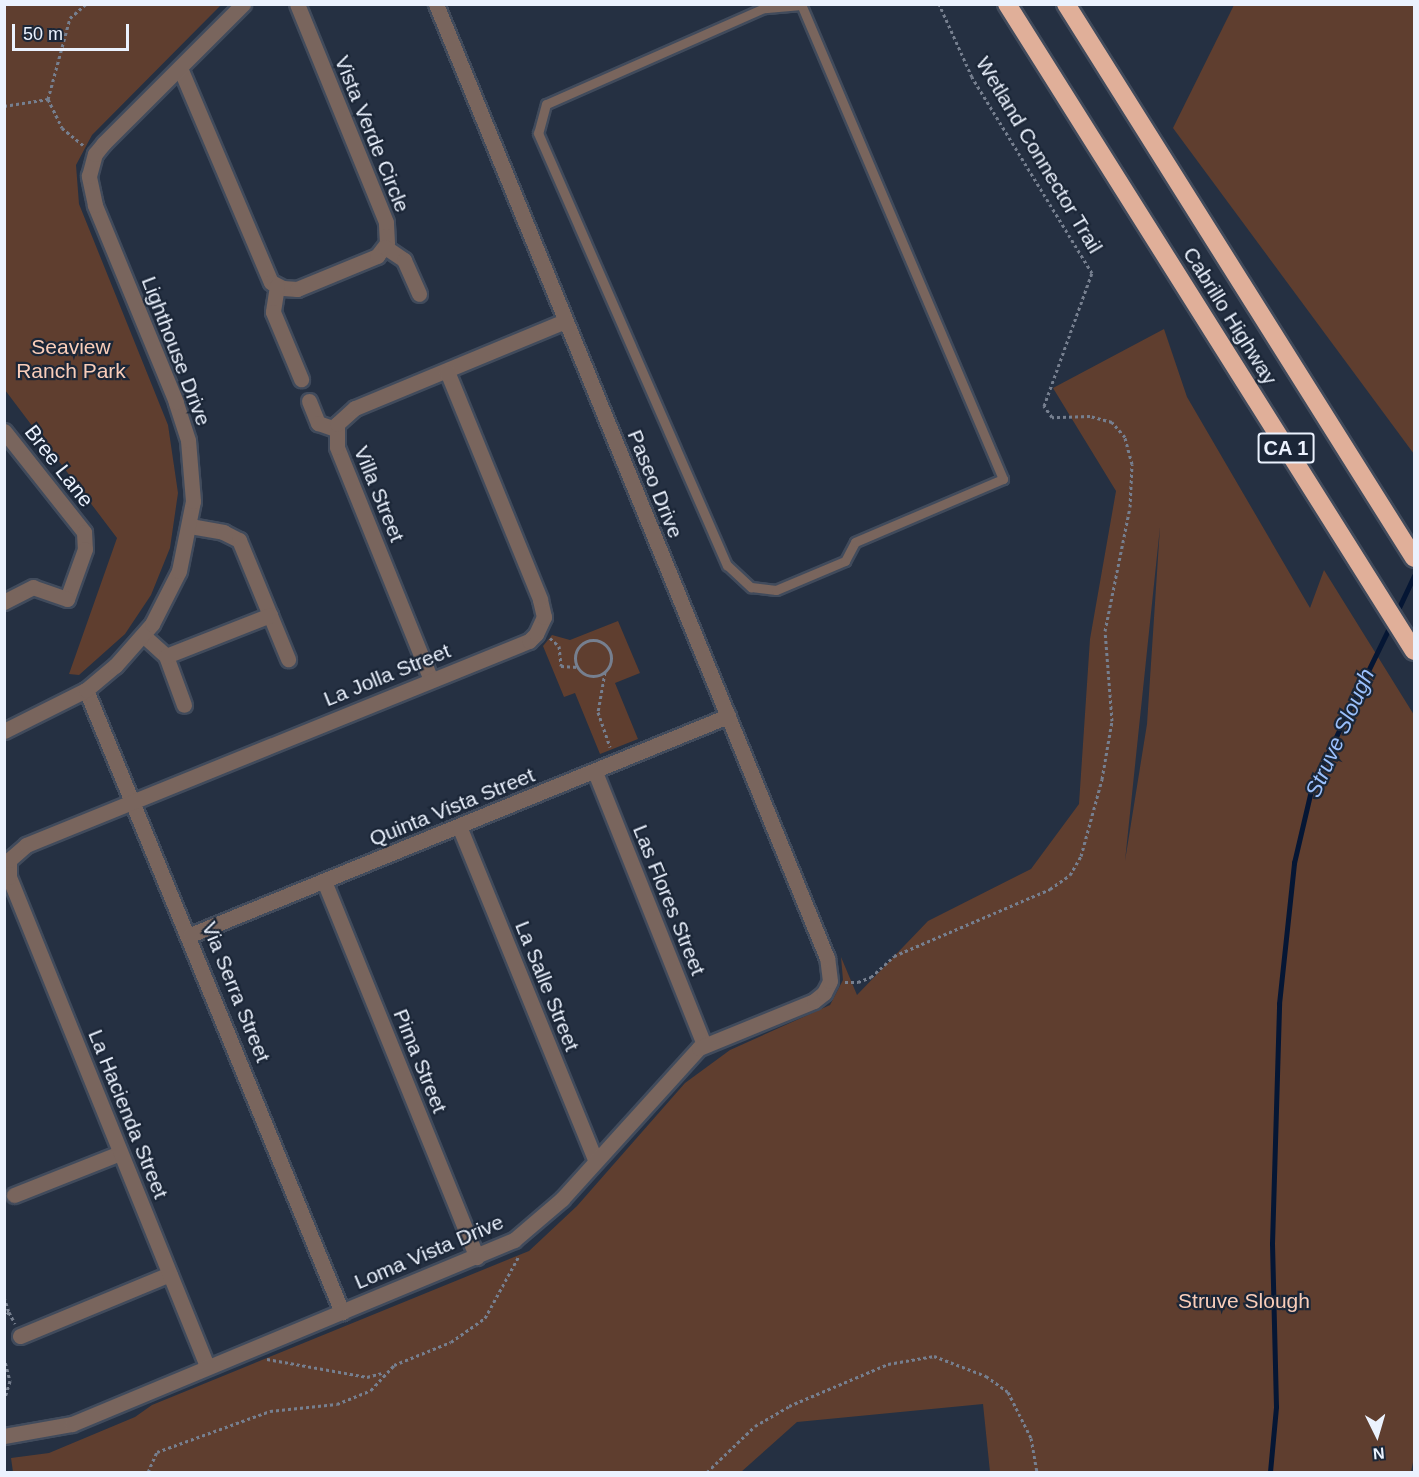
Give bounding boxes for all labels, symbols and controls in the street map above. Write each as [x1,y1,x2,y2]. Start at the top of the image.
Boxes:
scale bar [15,12,132,50]
text: 50 m [23,24,63,44]
street label: Vista Verde Circle [329,52,415,216]
street label: Wetland Connector Trail [970,52,1108,258]
street label: Cabrillo Highway [1178,243,1282,389]
street label: Lighthouse Drive [136,273,216,429]
park label: Seaview Ranch Park [16,334,126,384]
street label: Bree Lane [19,420,99,512]
street label: Paseo Drive [622,426,688,542]
road number: CA 1 [1256,431,1316,465]
street label: Villa Street [348,442,410,546]
street label: La Jolla Street [320,638,454,712]
water label: Struve Slough [1300,665,1380,801]
street label: Quinta Vista Street [366,762,538,852]
street label: Las Flores Street [627,821,711,979]
street label: La Salle Street [510,917,584,1055]
street label: Via Serra Street [196,918,276,1066]
street label: Pima Street [388,1005,452,1117]
street label: La Hacienda Street [83,1026,173,1202]
street label: Loma Vista Drive [351,1209,507,1295]
park label: Struve Slough [1178,1288,1310,1314]
north arrow [1347,1405,1407,1465]
text: N [1372,1444,1385,1462]

